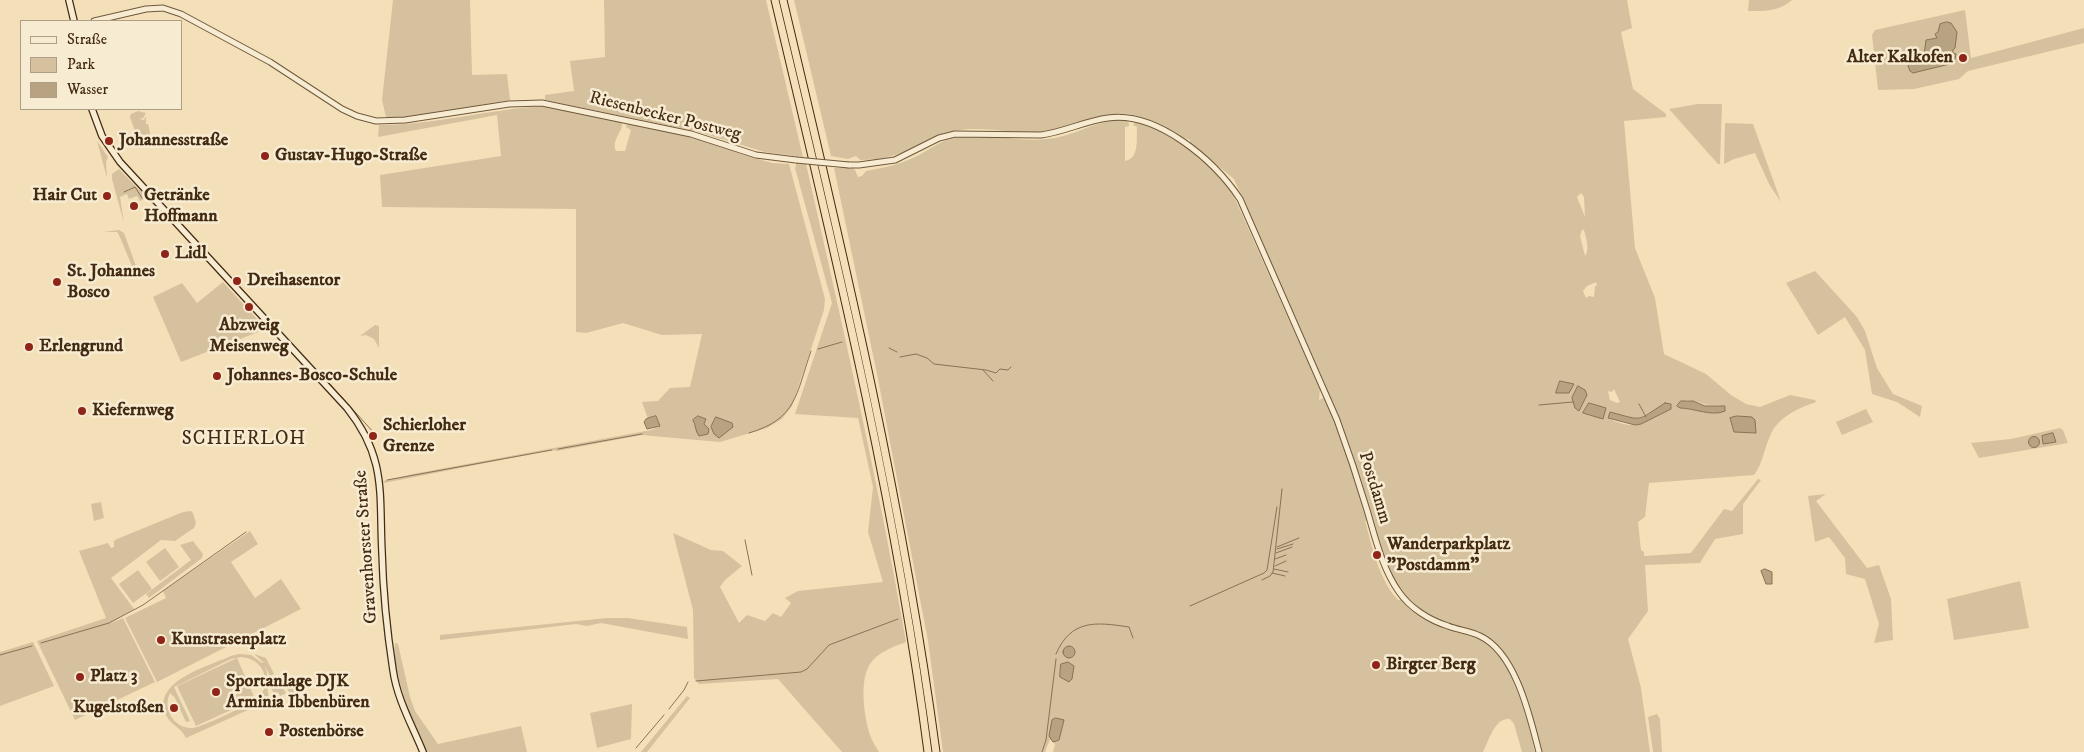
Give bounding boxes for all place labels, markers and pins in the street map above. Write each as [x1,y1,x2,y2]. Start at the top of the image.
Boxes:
place label: Alter Kalkofen [1847,47,1953,69]
marker: Alter Kalkofen [1957,52,1969,64]
place label: Johannesstraße [119,130,228,152]
marker: Johannesstraße [103,135,115,147]
place label: Gustav-Hugo-Straße [275,145,427,167]
marker: Gustav-Hugo-Straße [259,150,271,162]
place label: Hair Cut [33,185,97,207]
place label: Getränke Hoffmann [144,185,218,228]
marker: Hair Cut [101,190,113,202]
marker: Getränke Hoffmann [128,200,140,212]
place label: Lidl [175,243,207,265]
marker: Lidl [159,248,171,260]
place label: St. Johannes Bosco [67,261,155,304]
place label: Dreihasentor [247,270,340,292]
marker: Dreihasentor [231,275,243,287]
marker: St. Johannes Bosco [51,276,63,288]
marker: Abzweig Meisenweg [243,301,255,313]
place label: Abzweig Meisenweg [210,315,288,358]
place label: Erlengrund [39,336,123,358]
marker: Erlengrund [23,341,35,353]
place label: Johannes-Bosco-Schule [227,365,397,387]
marker: Johannes-Bosco-Schule [211,370,223,382]
place label: Kiefernweg [92,400,174,422]
marker: Kiefernweg [76,405,88,417]
place label: Schierloher Grenze [383,415,466,458]
marker: Schierloher Grenze [367,430,379,442]
place label: Wanderparkplatz "Postdamm" [1387,534,1510,576]
marker: Wanderparkplatz "Postdamm" [1371,549,1383,561]
place label: Kunstrasenplatz [171,629,286,651]
marker: Kunstrasenplatz [155,634,167,646]
place label: Birgter Berg [1386,654,1475,676]
marker: Birgter Berg [1370,659,1382,671]
place label: Platz 3 [90,666,138,688]
marker: Platz 3 [74,671,86,683]
place label: Sportanlage DJK Arminia Ibbenbüren [226,671,370,714]
marker: Sportanlage DJK Arminia Ibbenbüren [210,686,222,698]
place label: Kugelstoßen [73,697,164,719]
marker: Kugelstoßen [168,702,180,714]
place label: Postenbörse [279,721,364,743]
marker: Postenbörse [263,726,275,738]

